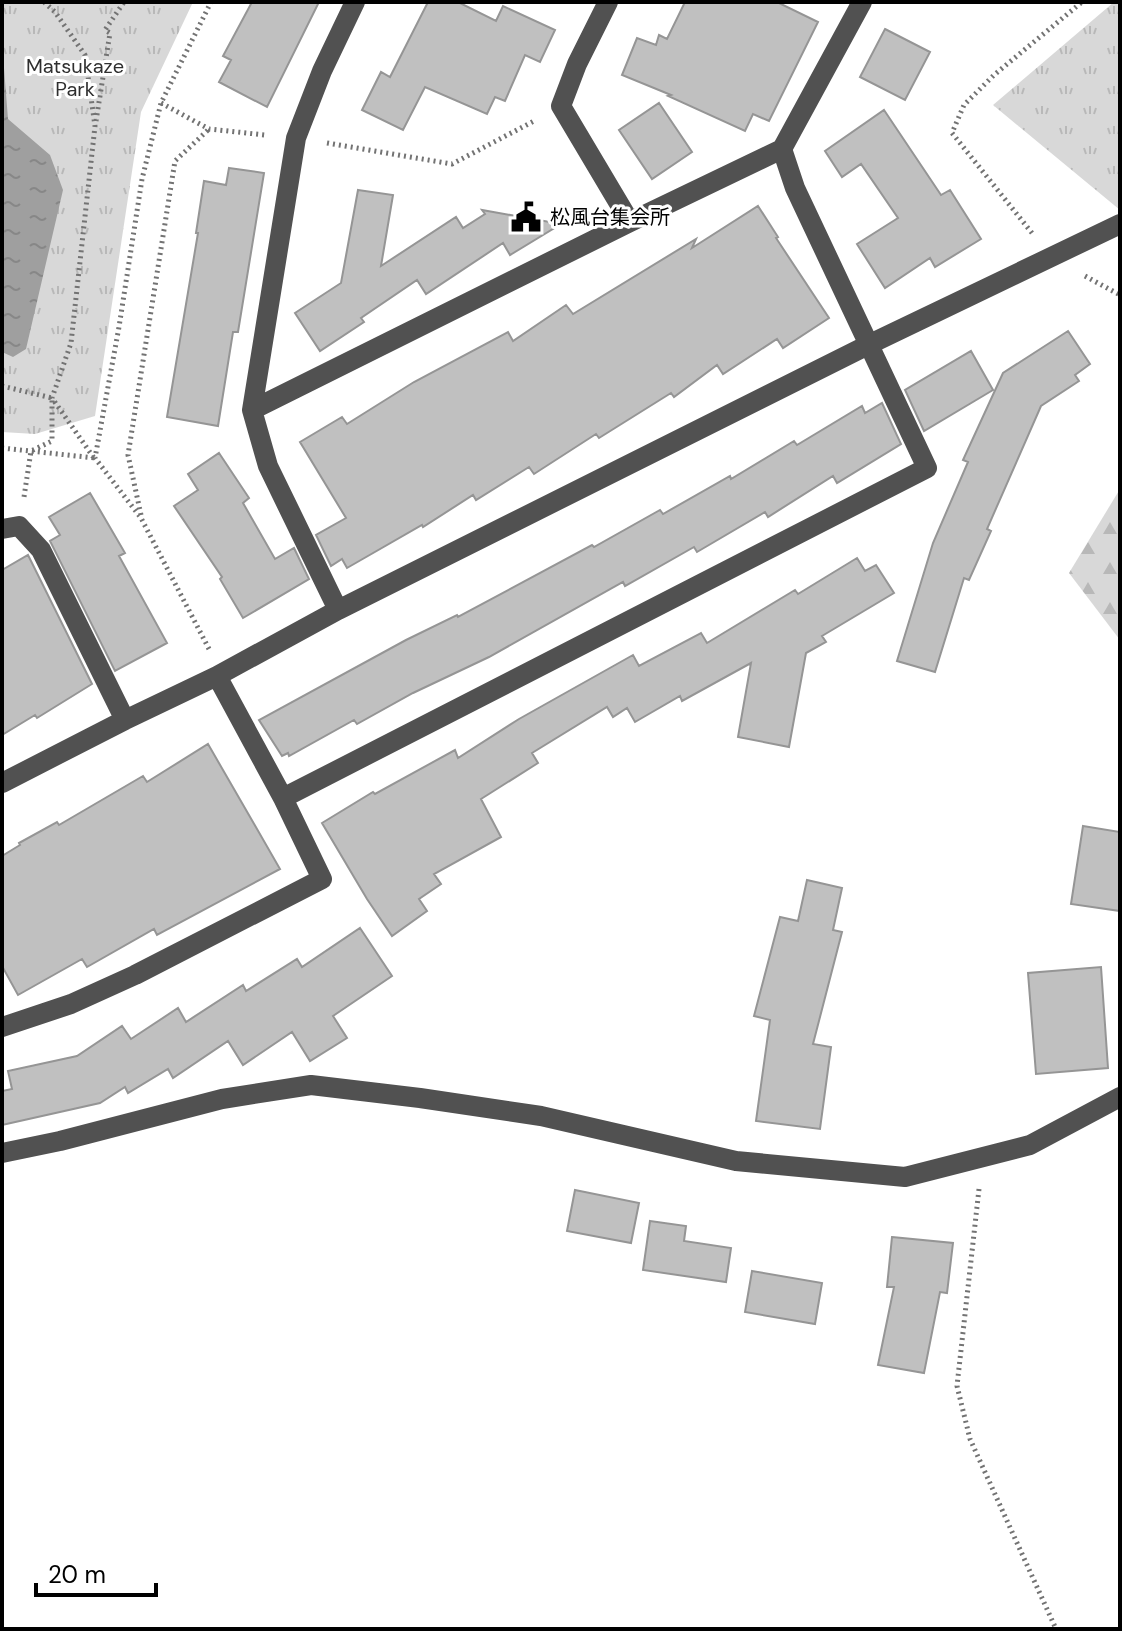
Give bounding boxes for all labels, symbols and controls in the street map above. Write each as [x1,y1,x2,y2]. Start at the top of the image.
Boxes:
park label: Matsukaze Park [26,53,124,102]
public building icon: 松風台集会所 [509,200,543,234]
place label: 松風台集会所 [550,204,670,230]
scale bar [36,1547,156,1597]
text: 20 m [48,1559,106,1590]

